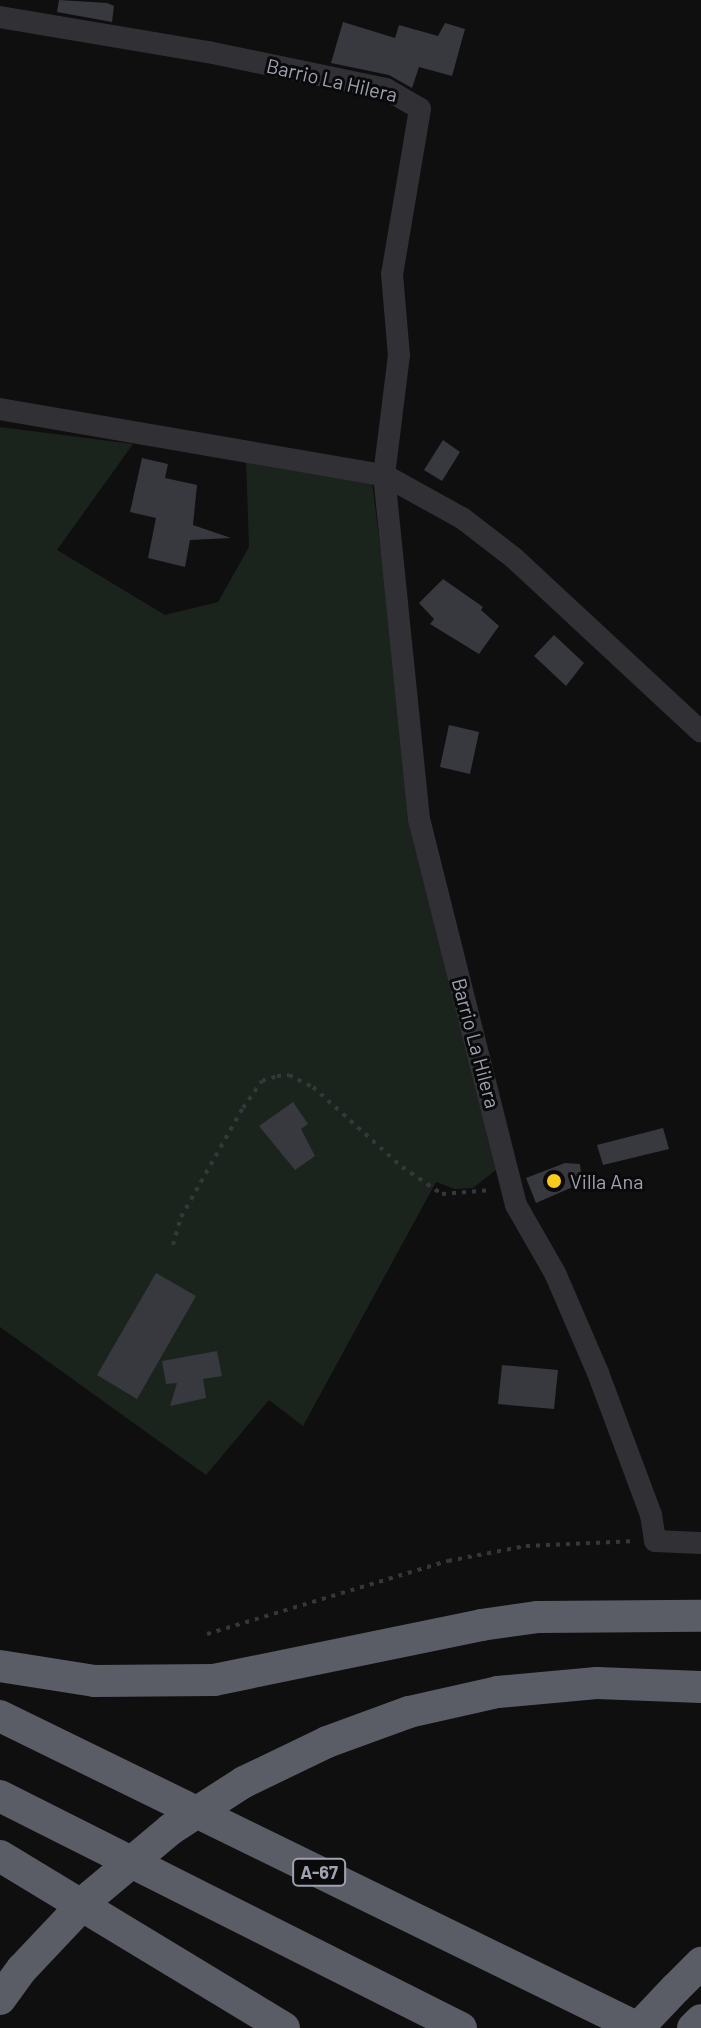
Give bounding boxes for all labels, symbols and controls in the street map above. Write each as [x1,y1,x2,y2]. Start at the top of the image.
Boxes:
street label: Barrio La Hilera [264,53,400,107]
street label: Barrio La Hilera [447,975,505,1111]
place label: Villa Ana [570,1169,643,1193]
marker: Villa Ana [545,1172,563,1190]
road number: A-67 [291,1858,347,1886]

